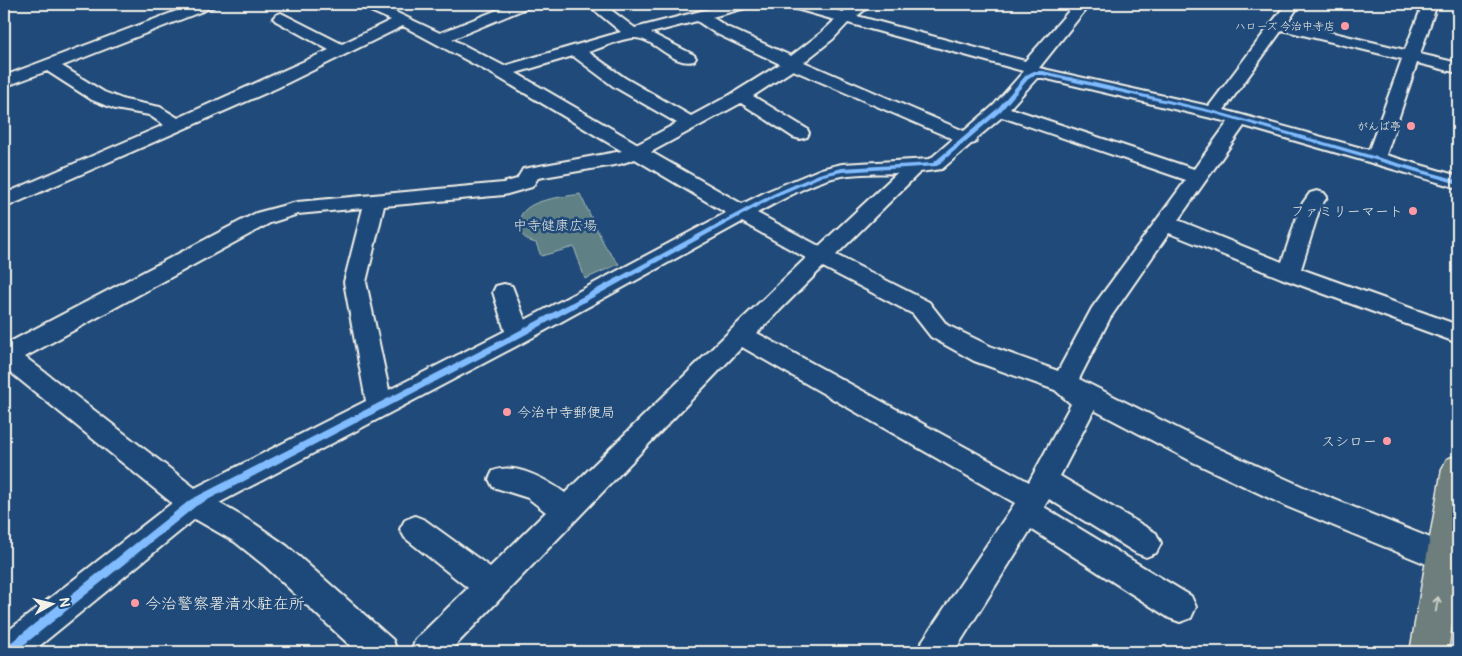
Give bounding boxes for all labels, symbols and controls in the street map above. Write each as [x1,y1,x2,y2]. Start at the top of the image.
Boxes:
place label: ハローズ 今治中寺店 [1234,20,1335,33]
marker: ハローズ 今治中寺店 [1339,20,1351,32]
place label: がんば亭 [1357,120,1401,133]
marker: がんば亭 [1405,120,1417,132]
place label: ファミリーマート [1291,203,1403,220]
marker: ファミリーマート [1407,205,1419,217]
park label: 中寺健康広場 [513,217,597,234]
place label: 今治中寺郵便局 [517,404,615,421]
marker: 今治中寺郵便局 [501,406,513,418]
place label: スシロー [1321,433,1377,450]
marker: スシロー [1381,435,1393,447]
north arrow [28,578,78,628]
place label: 今治警察署清水駐在所 [145,594,305,614]
text: N [55,596,73,608]
one-way arrow [1432,596,1442,612]
marker: 今治警察署清水駐在所 [129,597,141,609]

